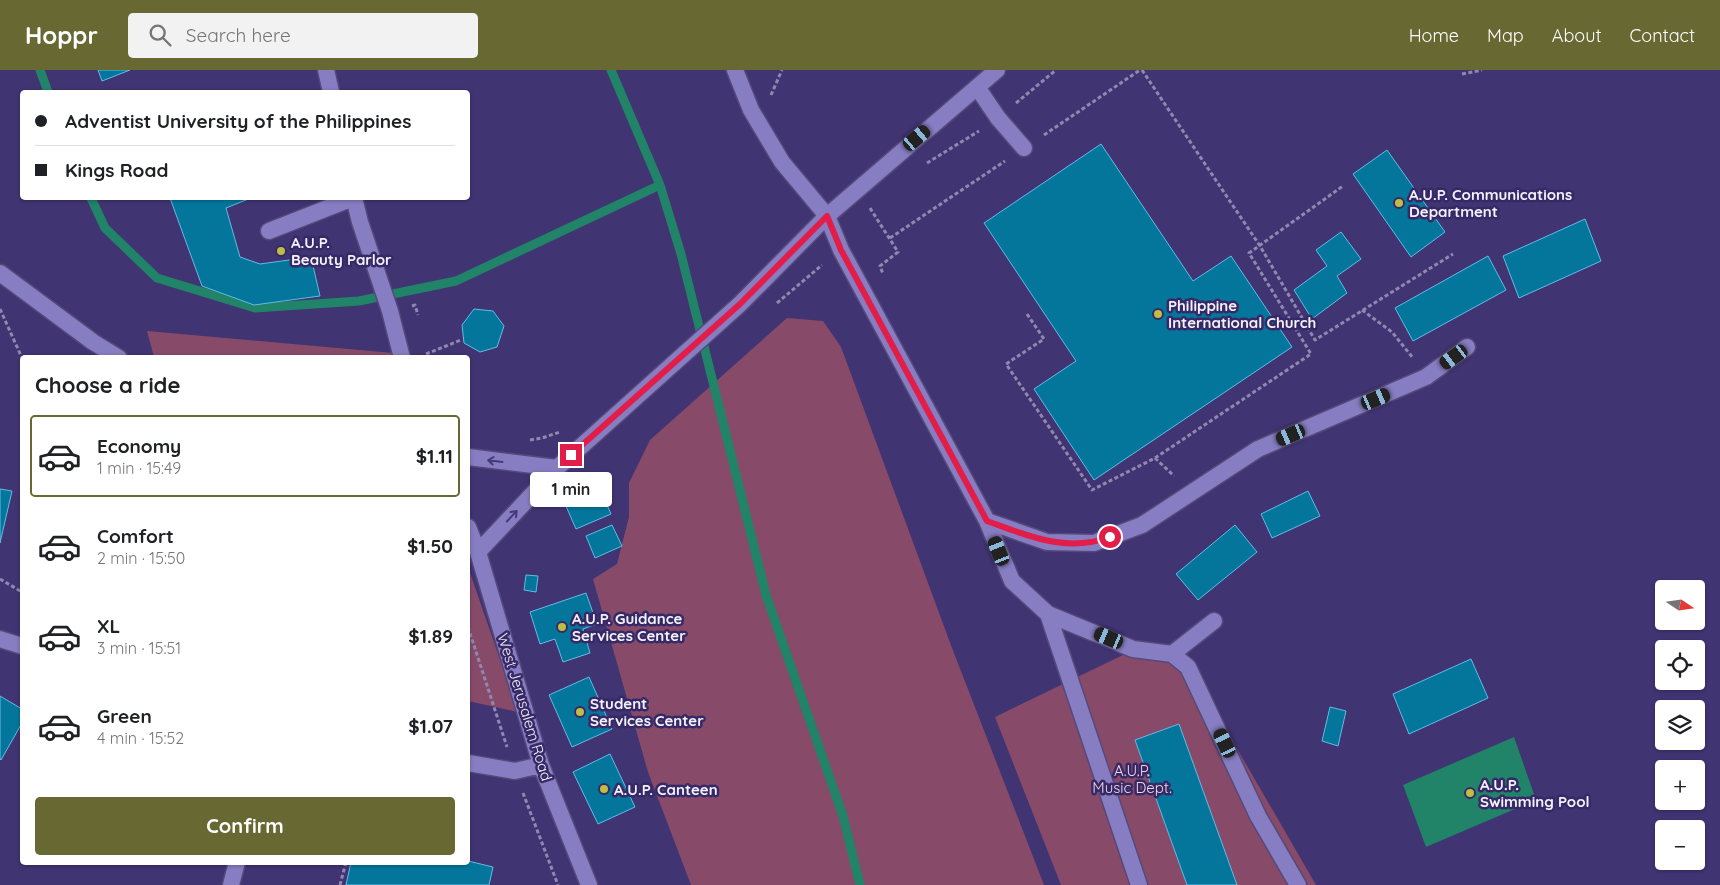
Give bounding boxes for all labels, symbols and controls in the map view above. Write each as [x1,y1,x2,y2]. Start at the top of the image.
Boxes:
search box [128,13,478,58]
text: Hoppr [25,20,98,50]
icon: search [146,21,174,49]
text: Search here [186,23,291,47]
text: Home [1409,24,1459,47]
text: Map [1487,24,1524,47]
text: About [1552,24,1602,47]
text: Contact [1630,24,1695,47]
text: Adventist University of the Philippines [65,109,411,133]
car [900,123,933,153]
text: Kings Road [65,158,168,182]
place label: A.U.P. Communications Department [1409,185,1572,221]
marker: A.U.P. Communications Department [1393,197,1405,209]
place label: A.U.P. Beauty Parlor [291,233,392,269]
marker: A.U.P. Beauty Parlor [275,245,287,257]
place label: Philippine International Church [1168,296,1316,332]
marker: Philippine International Church [1152,308,1164,320]
car [1437,342,1470,372]
text: Choose a ride [35,371,180,399]
car [1359,386,1392,412]
car [1274,422,1307,448]
icon: car [37,434,82,479]
text: Economy [97,434,181,458]
text: $1.11 [416,444,453,468]
route end [560,444,582,466]
one-way arrow [487,456,503,466]
text: 1 min · 15:49 [97,458,181,478]
callout: 1 min [530,472,612,508]
text: 1 min [552,479,590,499]
one-way arrow [506,510,518,522]
icon: car [37,524,82,569]
text: Comfort [97,524,174,548]
route start [1099,526,1121,548]
text: $1.50 [407,534,453,558]
car [986,534,1011,568]
text: 2 min · 15:50 [97,548,185,568]
north arrow [1655,580,1705,630]
map controls [1655,580,1705,870]
place label: A.U.P. Guidance Services Center [572,609,686,645]
icon: car [37,614,82,659]
text: XL [97,614,120,638]
marker: A.U.P. Guidance Services Center [556,621,568,633]
text: $1.89 [408,624,453,648]
car [1092,625,1125,651]
street label: West Jerusalem Road [493,631,557,783]
text: 3 min · 15:51 [97,638,181,658]
button: locate [1655,640,1705,690]
place label: Student Services Center [590,694,704,730]
button: layers [1655,700,1705,750]
icon: car [37,704,82,749]
text: Green [97,704,152,728]
marker: Student Services Center [574,706,586,718]
text: $1.07 [408,714,453,738]
car [1211,726,1238,760]
text: 4 min · 15:52 [97,728,184,748]
button: + [1655,760,1705,810]
park label: A.U.P. Music Dept. [1092,761,1172,797]
place label: A.U.P. Swimming Pool [1480,775,1590,811]
place label: A.U.P. Canteen [614,780,718,799]
marker: A.U.P. Canteen [598,783,610,795]
marker: A.U.P. Swimming Pool [1464,787,1476,799]
button: Confirm [35,797,455,855]
button: − [1655,820,1705,870]

